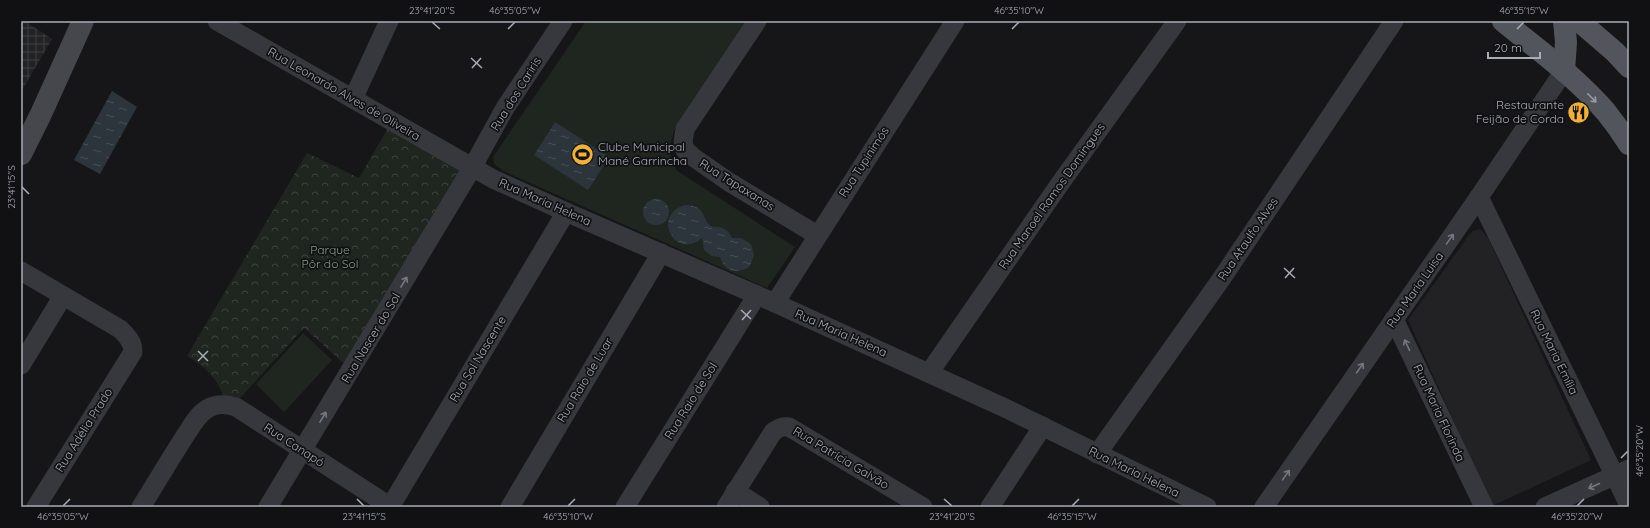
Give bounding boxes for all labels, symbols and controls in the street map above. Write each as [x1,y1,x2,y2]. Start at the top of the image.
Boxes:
text: 23°41'20"S [409,4,455,17]
text: 46°35'05"W [489,4,541,17]
text: 46°35'10"W [994,4,1044,17]
text: 46°35'15"W [1499,4,1549,17]
scale bar [1488,34,1540,60]
text: 20 m [1494,40,1522,55]
street label: Rua Leonardo Alves de Oliveira [265,44,423,143]
street label: Rua dos Cariris [487,54,544,133]
one-way arrow [1588,93,1597,103]
place label: Restaurante Feijão de Corda [1476,97,1564,126]
restaurant icon: Restaurante Feijão de Corda [1566,99,1592,125]
street label: Rua Manoel Ramos Domingues [995,119,1108,272]
street label: Rua Tupinimós [835,123,892,200]
place label: Clube Municipal Mané Garrincha [598,139,687,168]
sports icon: Clube Municipal Mané Garrincha [570,141,596,167]
street label: Rua Tapaxanas [697,155,778,214]
text: 23°41'15"S [5,165,18,209]
street label: Rua Maria Helena [497,175,594,229]
street label: Rua Ataulfo Alves [1214,194,1281,283]
one-way arrow [1446,233,1454,244]
park label: Parque Pôr do Sol [302,242,358,271]
street label: Rua Maria Luisa [1383,249,1446,330]
one-way arrow [401,276,409,288]
street label: Rua Nascer do Sol [338,290,403,385]
street label: Rua Maria Helena [793,306,890,360]
street label: Rua Maria Emília [1527,307,1582,397]
street label: Rua Sol Nascente [446,313,509,404]
street label: Rua Raio de Luar [553,334,616,425]
one-way arrow [1403,340,1410,352]
street label: Rua Raio de Sol [661,360,720,442]
street label: Rua Maria Florinda [1410,362,1469,464]
one-way arrow [1356,363,1364,374]
street label: Rua Adélia Prado [52,385,115,475]
one-way arrow [319,411,327,423]
street label: Rua Canapó [261,419,327,470]
street label: Rua Patrícia Galvão [791,423,892,492]
text: 46°35'20"W [1633,425,1646,477]
street label: Rua Maria Helena [1086,443,1182,500]
one-way arrow [1282,470,1290,481]
one-way arrow [1588,482,1600,490]
text: 46°35'05"W [37,510,89,523]
text: 23°41'15"S [342,510,386,523]
text: 46°35'10"W [543,510,593,523]
text: 23°41'20"S [929,510,975,523]
text: 46°35'15"W [1047,510,1097,523]
text: 46°35'20"W [1551,510,1603,523]

